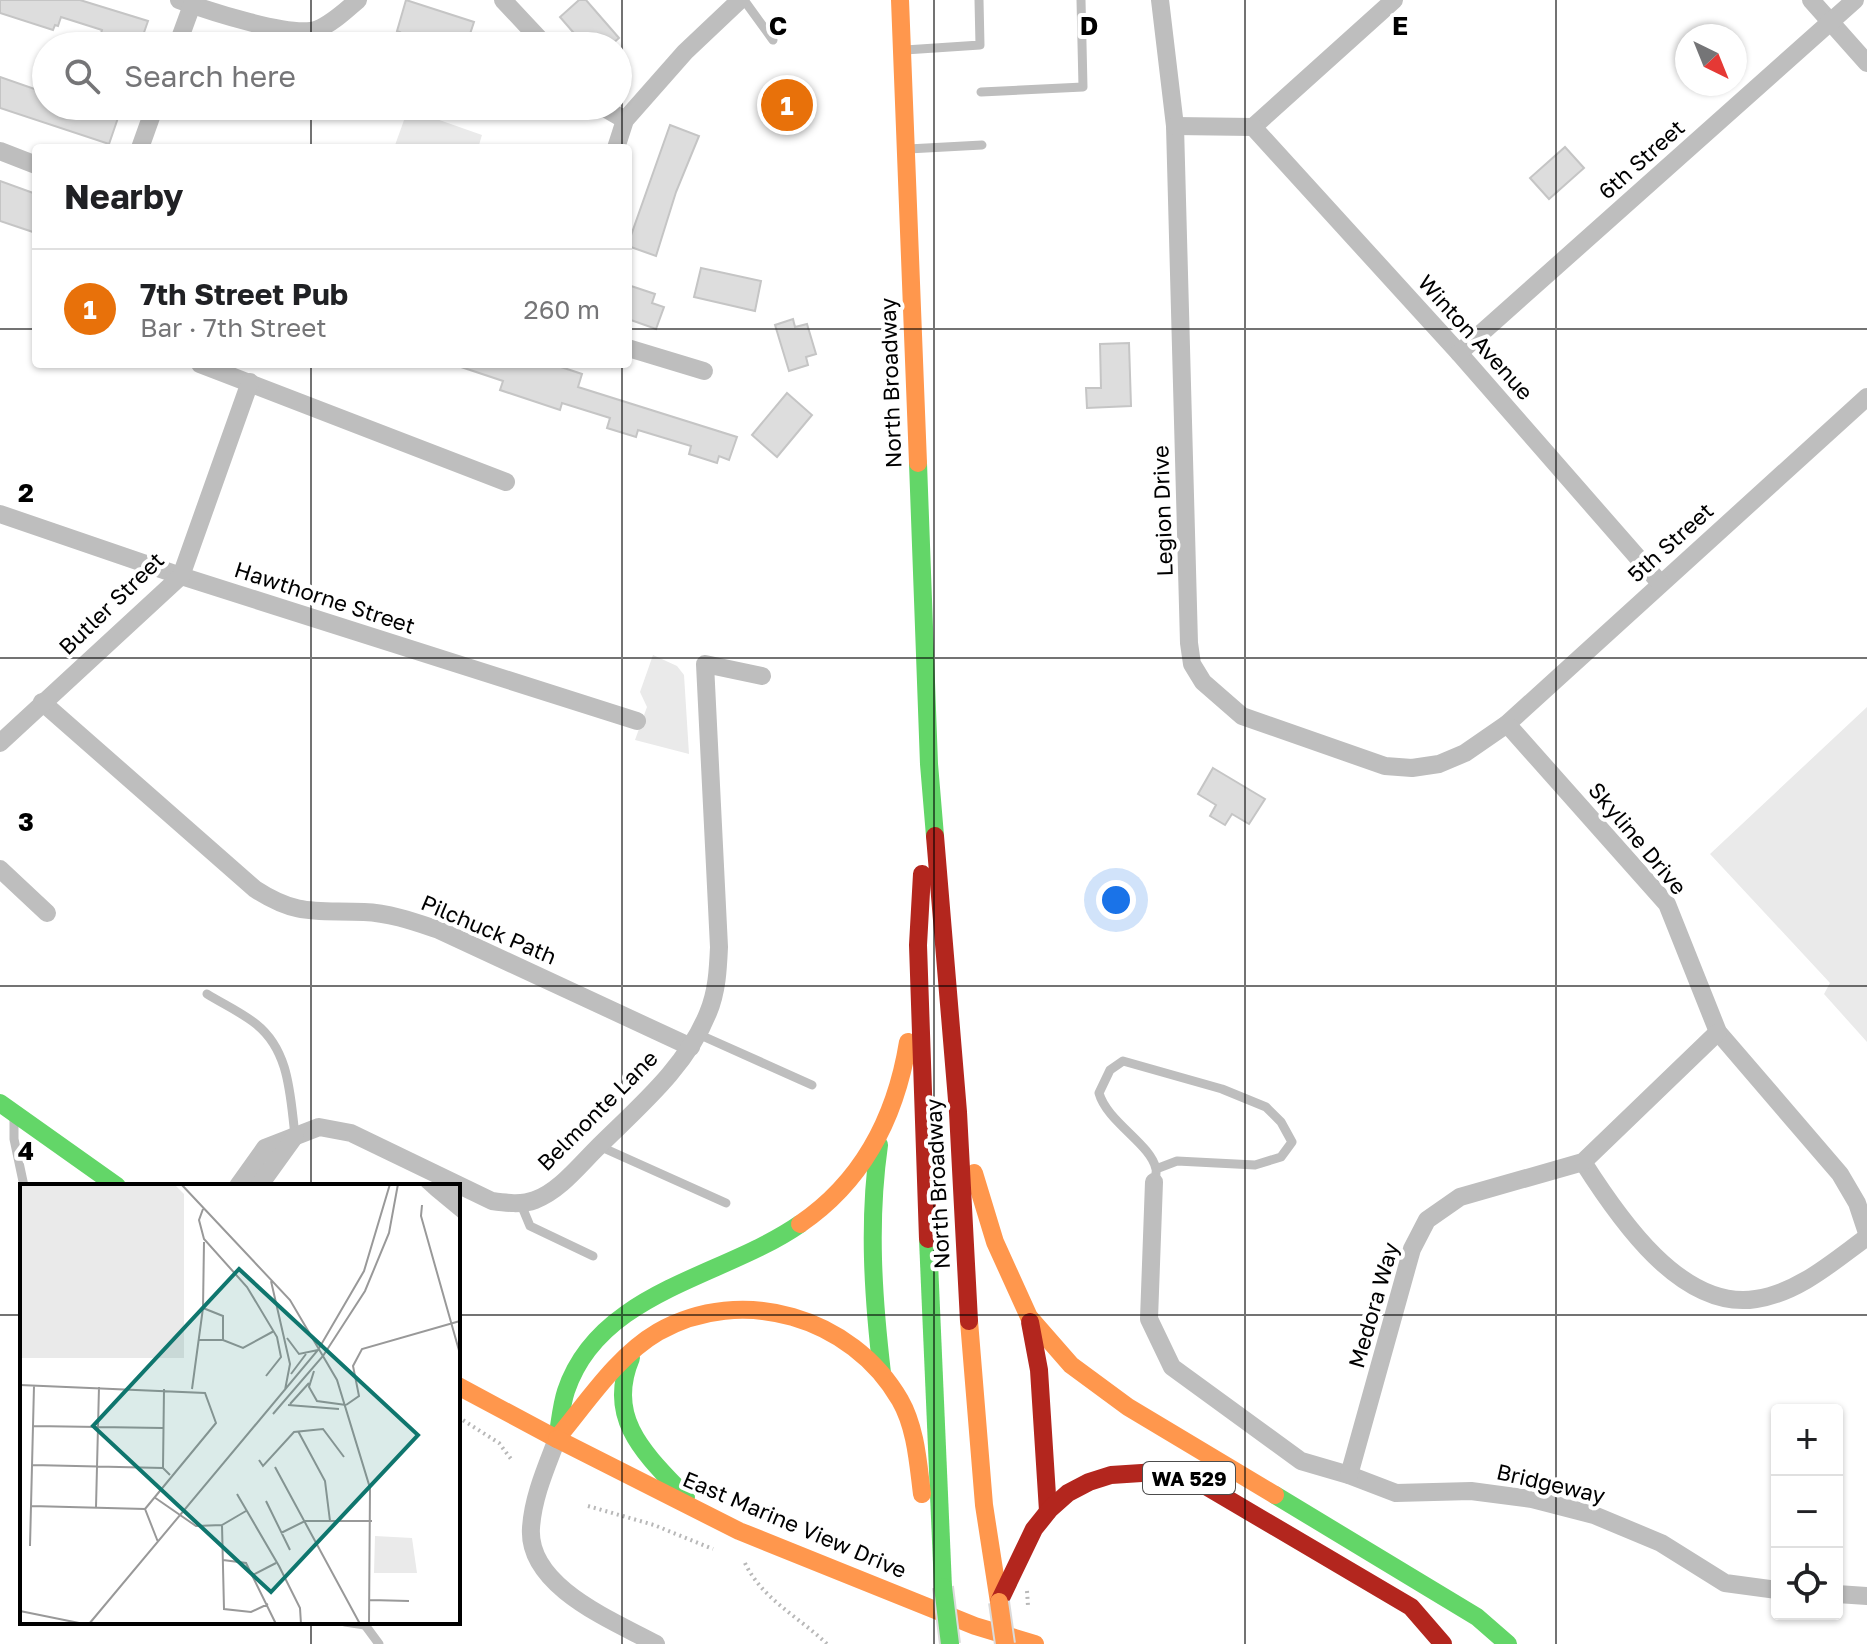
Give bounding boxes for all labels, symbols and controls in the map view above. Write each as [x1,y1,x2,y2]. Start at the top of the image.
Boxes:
text: C [769,10,787,41]
text: D [1080,10,1098,41]
text: E [1392,10,1408,41]
north arrow [1675,24,1747,96]
search box [32,32,632,120]
icon: search [60,54,104,98]
text: Search here [124,58,296,94]
pin: 1 [761,75,813,135]
street label: 6th Street [1592,113,1690,205]
text: Nearby [64,176,184,216]
street label: Winton Avenue [1413,269,1539,405]
text: 7th Street Pub [140,276,348,312]
text: 1 [83,294,97,325]
text: 260 m [524,294,600,325]
street label: North Broadway [874,297,906,469]
text: Bar · 7th Street [140,312,327,343]
street label: Legion Drive [1146,445,1178,577]
text: 2 [18,477,34,508]
street label: 5th Street [1622,497,1718,587]
street label: Butler Street [53,546,169,660]
street label: Hawthorne Street [231,555,419,639]
street label: Skyline Drive [1583,776,1693,900]
text: 3 [18,806,34,837]
your location [1096,880,1136,920]
street label: Pilchuck Path [417,888,561,970]
street label: Belmonte Lane [531,1044,663,1176]
street label: North Broadway [919,1098,955,1270]
text: 4 [18,1135,34,1166]
inset map [20,1184,460,1624]
street label: Medora Way [1342,1239,1404,1371]
map controls [1771,1404,1843,1620]
button: + [1771,1404,1843,1476]
street label: Bridgeway [1494,1457,1608,1509]
road number: WA 529 [1143,1462,1235,1494]
street label: East Marine View Drive [679,1465,911,1583]
button: − [1771,1476,1843,1548]
button: locate [1771,1548,1843,1620]

